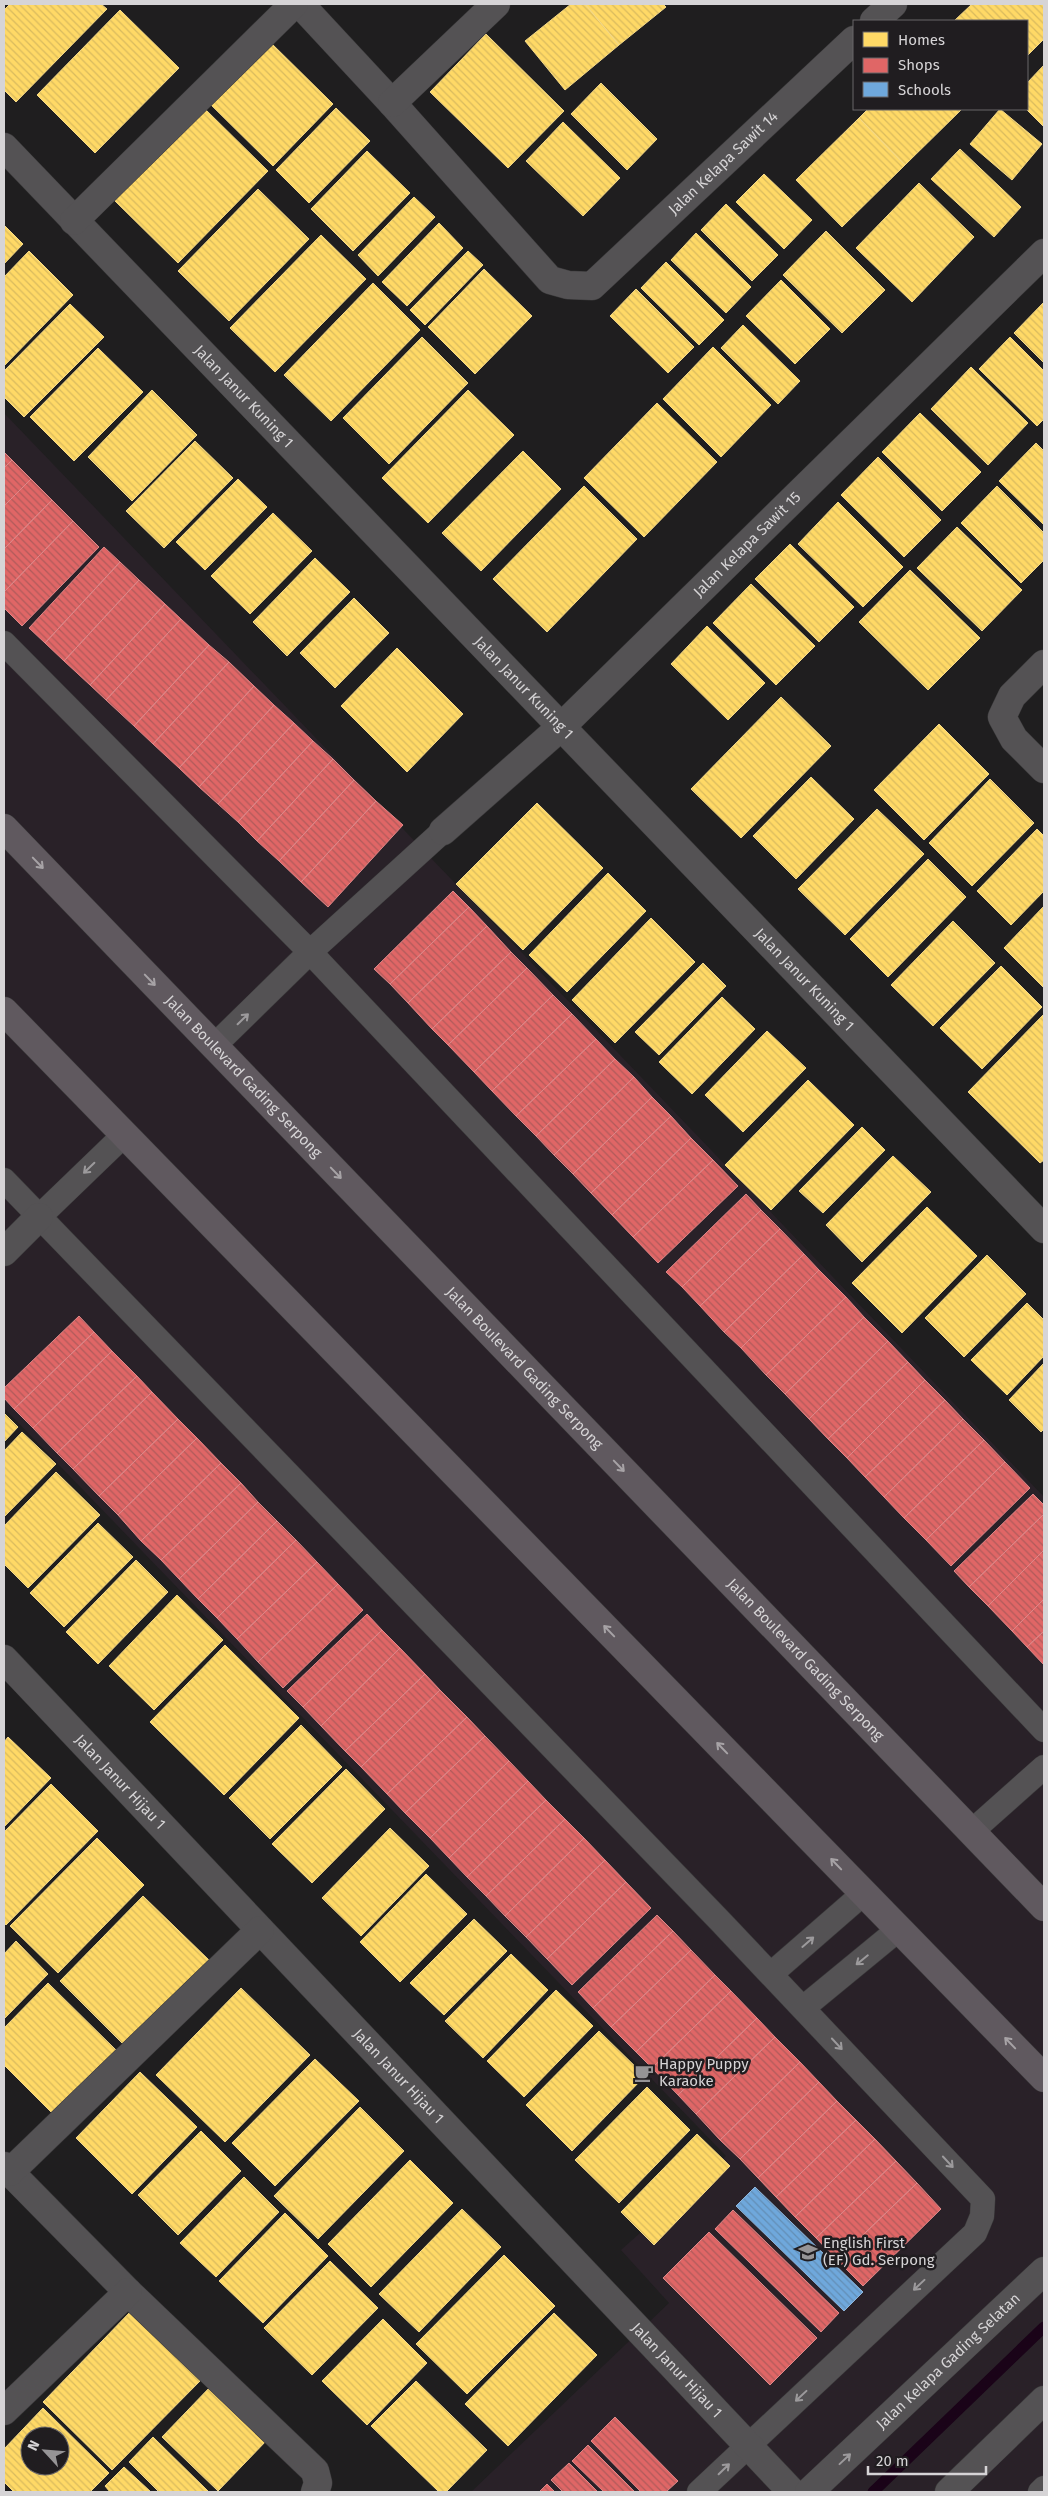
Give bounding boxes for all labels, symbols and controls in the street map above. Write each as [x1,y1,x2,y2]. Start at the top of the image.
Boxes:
legend [853,20,1028,110]
text: Homes [898,31,945,49]
text: Shops [898,56,940,74]
text: Schools [898,81,951,99]
street label: Jalan Kelapa Sawit 14 [665,107,782,218]
street label: Jalan Janur Kuning 1 [190,341,297,452]
street label: Jalan Kelapa Sawit 15 [690,488,804,601]
street label: Jalan Janur Kuning 1 [470,633,577,743]
one-way arrow [32,857,44,870]
street label: Jalan Janur Kuning 1 [751,925,858,1035]
one-way arrow [144,974,156,986]
street label: Jalan Boulevard Gading Serpong [161,991,326,1161]
one-way arrow [237,1013,249,1025]
one-way arrow [83,1162,95,1175]
one-way arrow [330,1166,342,1179]
street label: Jalan Boulevard Gading Serpong [442,1283,607,1453]
one-way arrow [613,1460,625,1472]
street label: Jalan Boulevard Gading Serpong [723,1575,888,1745]
one-way arrow [603,1625,615,1637]
street label: Jalan Janur Hijau 1 [71,1731,169,1833]
one-way arrow [716,1741,728,1754]
one-way arrow [829,1858,842,1870]
one-way arrow [801,1936,814,1948]
one-way arrow [856,1954,869,1965]
street label: Jalan Janur Hijau 1 [349,2025,448,2127]
one-way arrow [831,2037,843,2050]
one-way arrow [1004,2037,1016,2049]
place label: Happy Puppy Karaoke [659,2055,749,2090]
cafe icon: Happy Puppy Karaoke [633,2062,655,2084]
one-way arrow [942,2155,954,2168]
place label: English First (EF) Gd. Serpong [823,2234,935,2269]
school or university icon: English First (EF) Gd. Serpong [797,2241,819,2263]
one-way arrow [913,2279,926,2291]
street label: Jalan Kelapa Gading Selatan [873,2289,1024,2433]
street label: Jalan Janur Hijau 1 [628,2319,726,2421]
one-way arrow [795,2390,807,2402]
north arrow [20,2426,70,2476]
text: N [24,2438,43,2453]
scale bar [868,2444,986,2476]
text: 20 m [876,2452,909,2470]
one-way arrow [838,2453,851,2465]
one-way arrow [717,2463,730,2475]

